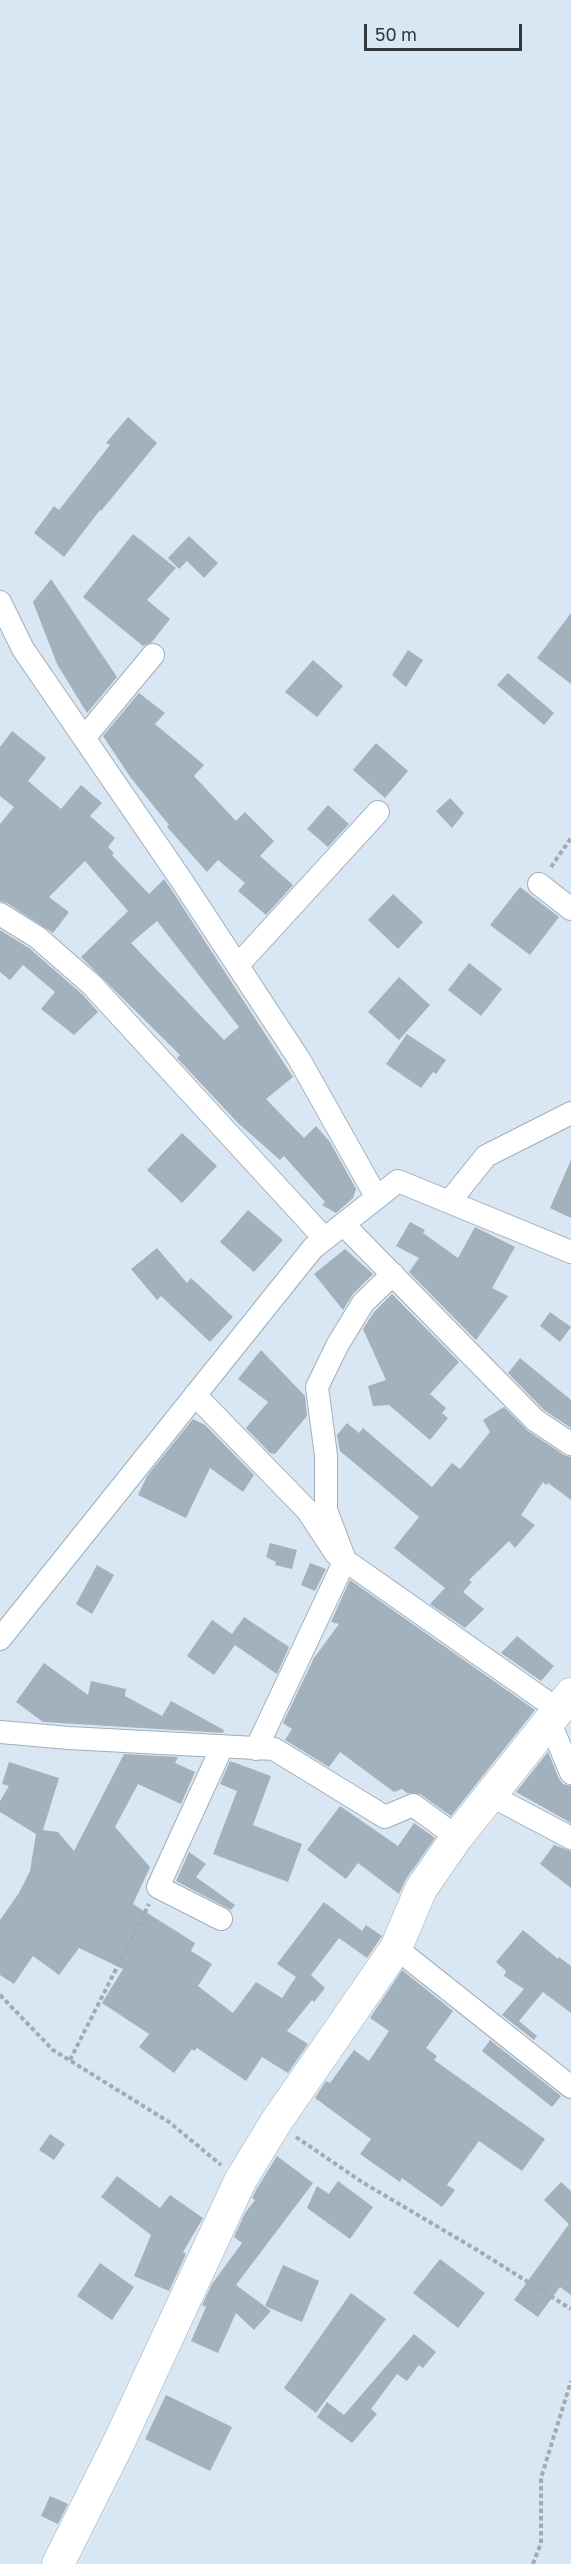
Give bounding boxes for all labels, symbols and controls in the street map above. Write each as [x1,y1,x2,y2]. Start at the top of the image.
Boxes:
scale bar [367,12,524,50]
text: 50 m [375,23,417,45]

